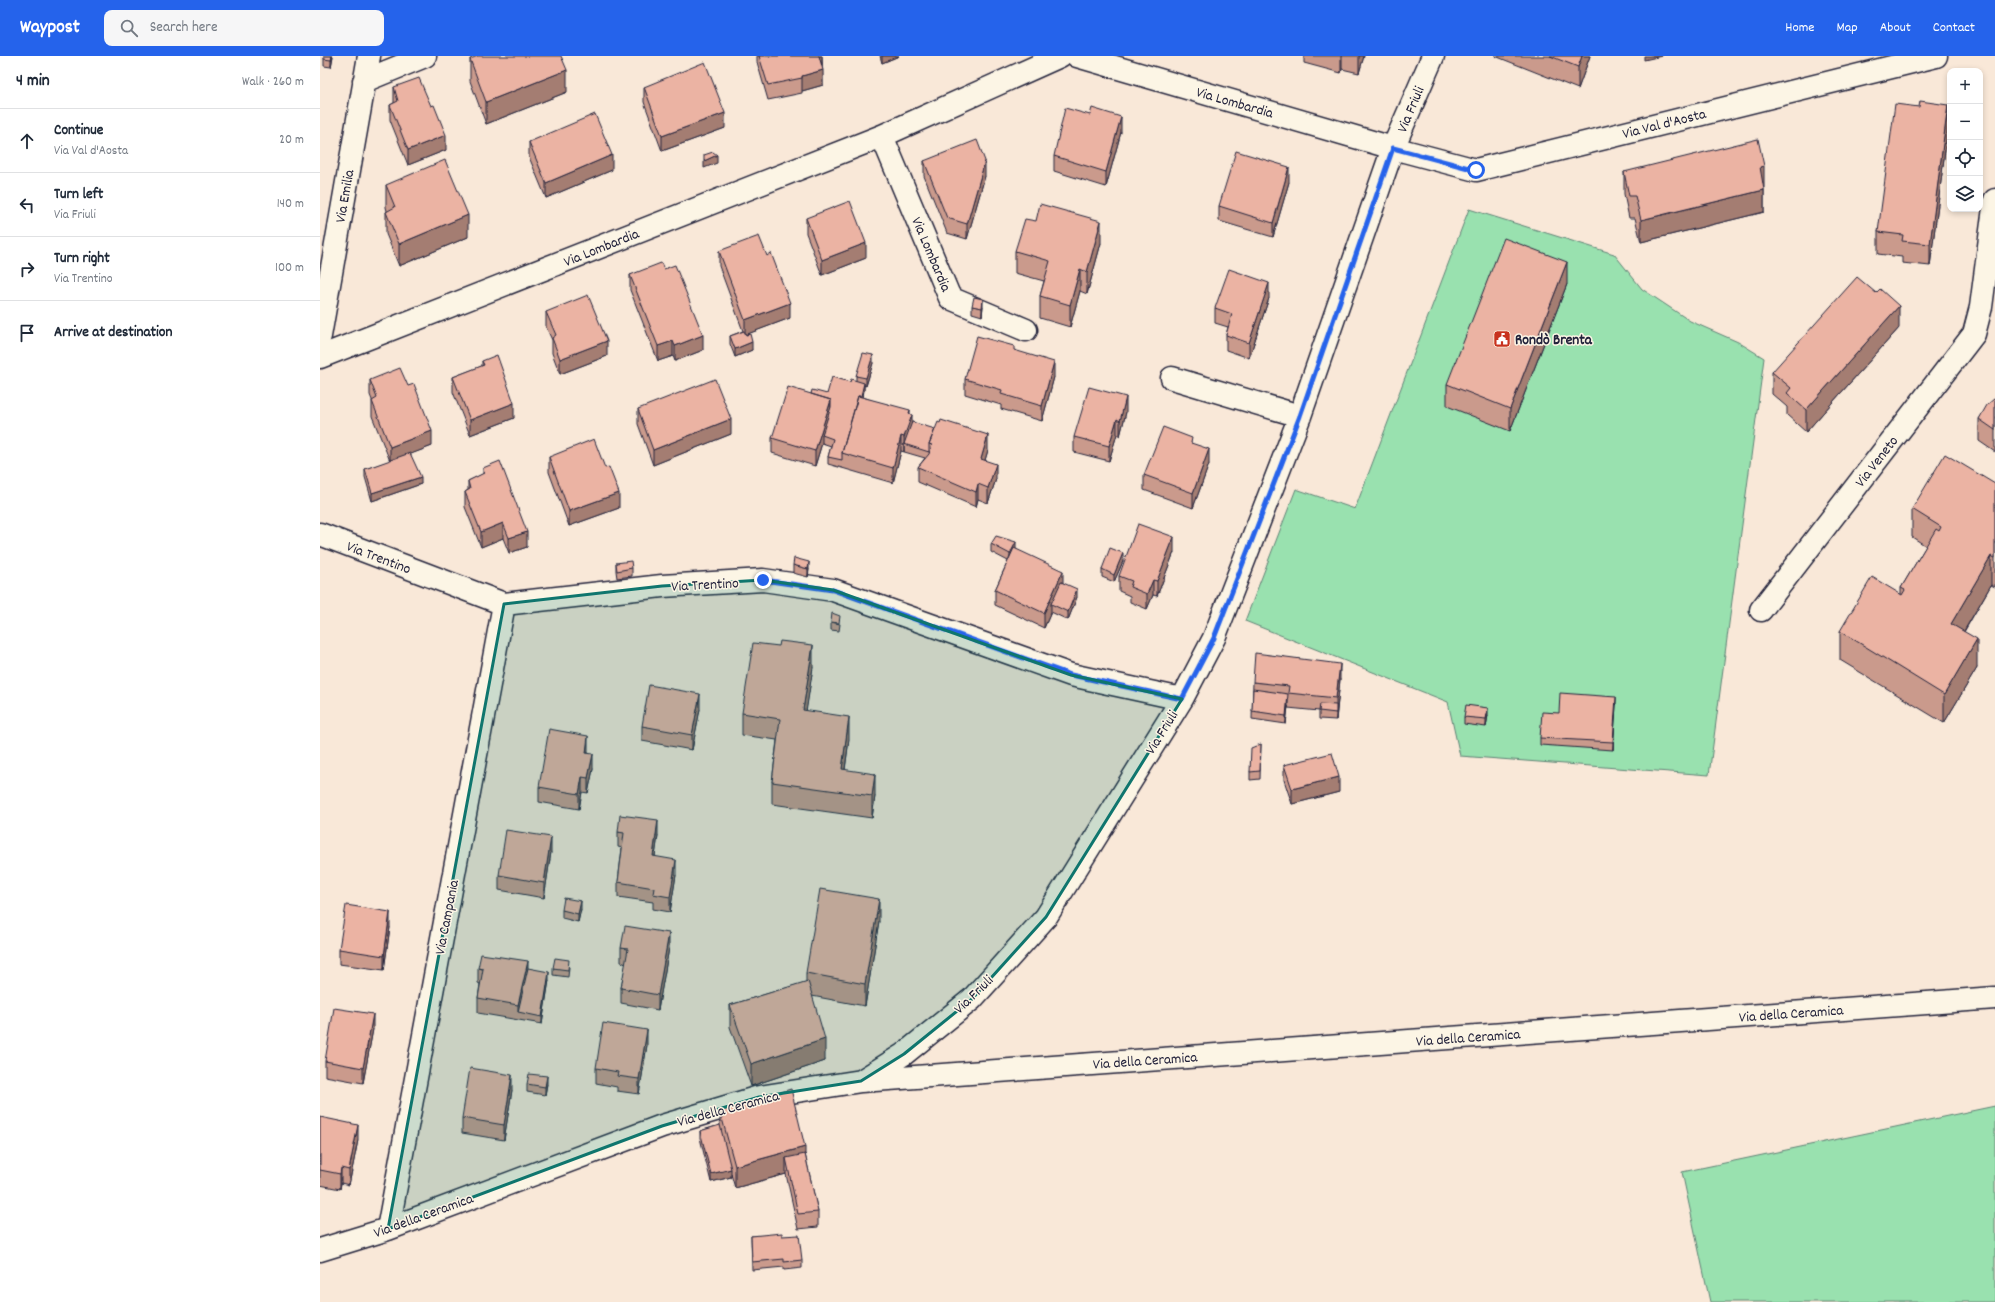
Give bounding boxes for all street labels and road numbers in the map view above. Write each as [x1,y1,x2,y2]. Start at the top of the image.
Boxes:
street label: Via Lombardia [1193,82,1277,126]
street label: Via Friuli [1392,83,1431,136]
street label: Via Val d'Aosta [1620,104,1710,146]
street label: Via Emilia [330,167,362,225]
street label: Via Lombardia [905,214,956,297]
street label: Via Lombardia [561,223,644,274]
street label: Via Veneto [1850,432,1905,493]
street label: Via Trentino [343,537,414,581]
street label: Via Trentino [671,573,740,599]
street label: Via Friuli [1141,707,1185,759]
street label: Via Campania [430,877,466,957]
street label: Via Friuli [949,971,1000,1020]
street label: Via della Ceramica [1738,1000,1845,1030]
street label: Via della Ceramica [1415,1024,1522,1054]
street label: Via della Ceramica [1092,1047,1199,1077]
street label: Via della Ceramica [675,1086,783,1134]
street label: Via della Ceramica [371,1188,477,1245]

